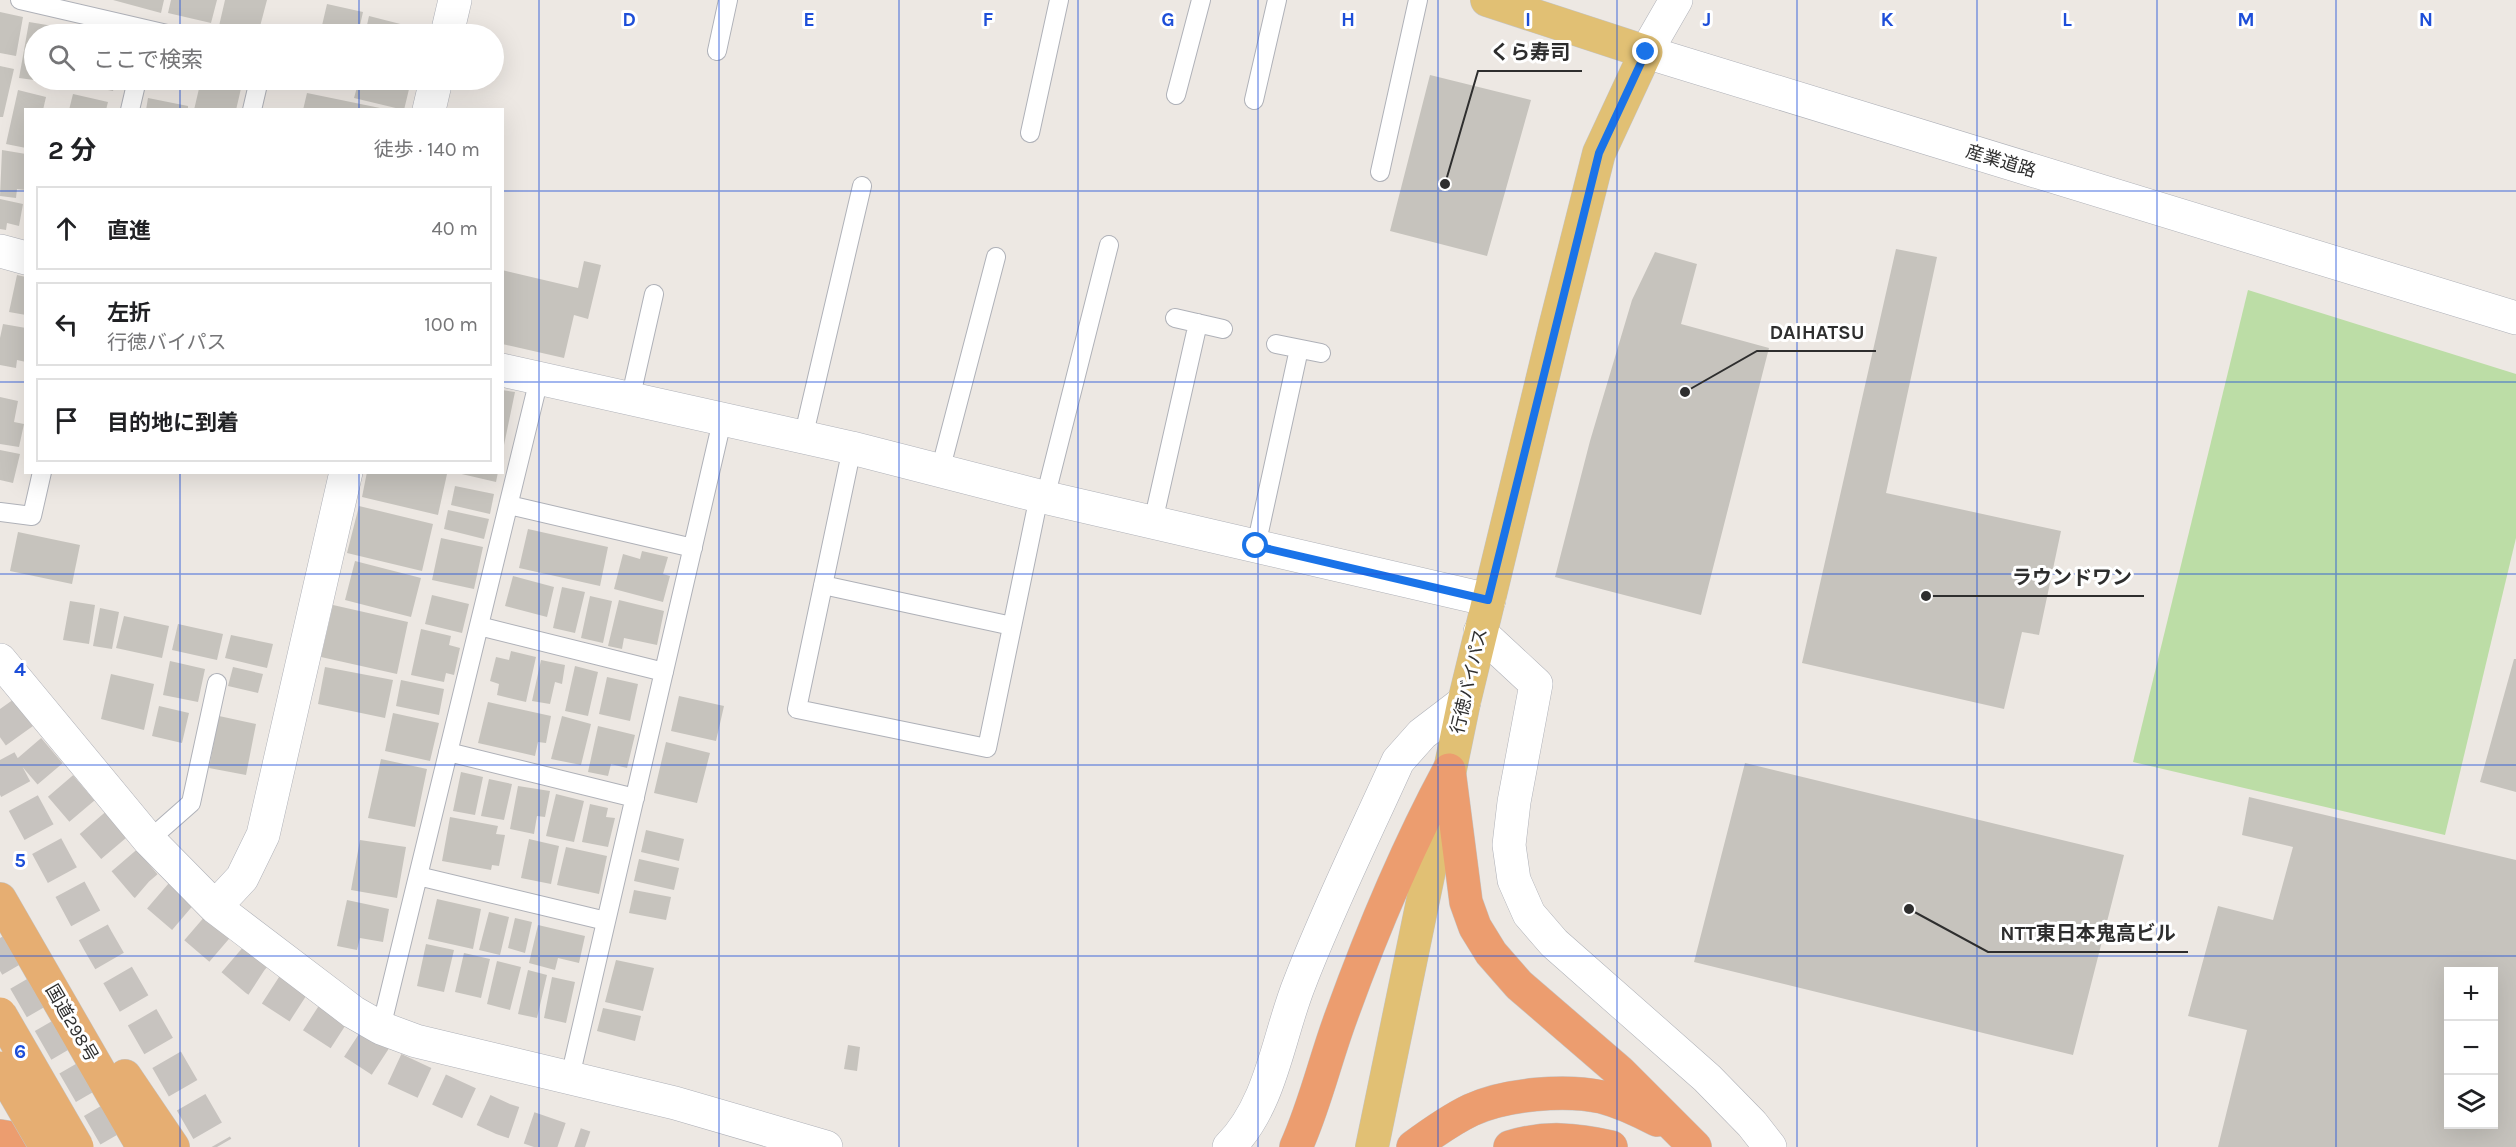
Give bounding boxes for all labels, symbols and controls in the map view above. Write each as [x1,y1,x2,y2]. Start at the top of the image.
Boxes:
text: D [622,8,636,31]
text: E [803,8,815,31]
text: F [983,8,994,31]
text: G [1161,8,1175,31]
text: H [1341,8,1355,31]
text: I [1525,8,1531,31]
text: J [1703,8,1711,31]
text: K [1880,8,1894,31]
text: L [2062,8,2072,31]
text: M [2237,8,2255,31]
text: N [2419,8,2433,31]
search box [24,24,504,90]
callout: くら寿司 [1478,33,1582,71]
route end [1632,38,1658,64]
icon: search [45,41,78,74]
text: くら寿司 [1490,41,1570,64]
text: ここで検索 [93,47,203,73]
text: 2 分 [48,135,96,166]
text: 徒歩 · 140 m [374,138,480,161]
street label: 産業道路 [1963,140,2039,182]
icon: ahead [50,212,83,245]
text: 40 m [432,217,478,240]
text: 直進 [107,218,151,244]
text: 左折 [107,300,151,326]
icon: left [50,308,83,341]
text: 100 m [424,313,478,336]
callout: DAIHATSU [1757,313,1876,351]
text: DAIHATSU [1769,321,1865,344]
text: 行徳バイパス [107,331,227,354]
icon: arrive [50,404,83,437]
text: 目的地に到着 [107,410,239,436]
route start [1242,532,1268,558]
callout: ラウンドワン [2000,558,2144,596]
text: ラウンドワン [2012,566,2132,589]
street label: 行徳バイパス [1446,626,1492,736]
text: 4 [14,658,26,681]
text: 5 [14,849,26,872]
callout: NTT東日本鬼高ビル [1988,914,2188,952]
text: NTT東日本鬼高ビル [2000,922,2176,945]
map controls [2444,967,2498,1129]
button: + [2444,967,2498,1021]
street label: 国道298号 [41,980,103,1066]
button: − [2444,1021,2498,1075]
text: 6 [14,1040,26,1063]
button: layers [2444,1075,2498,1129]

